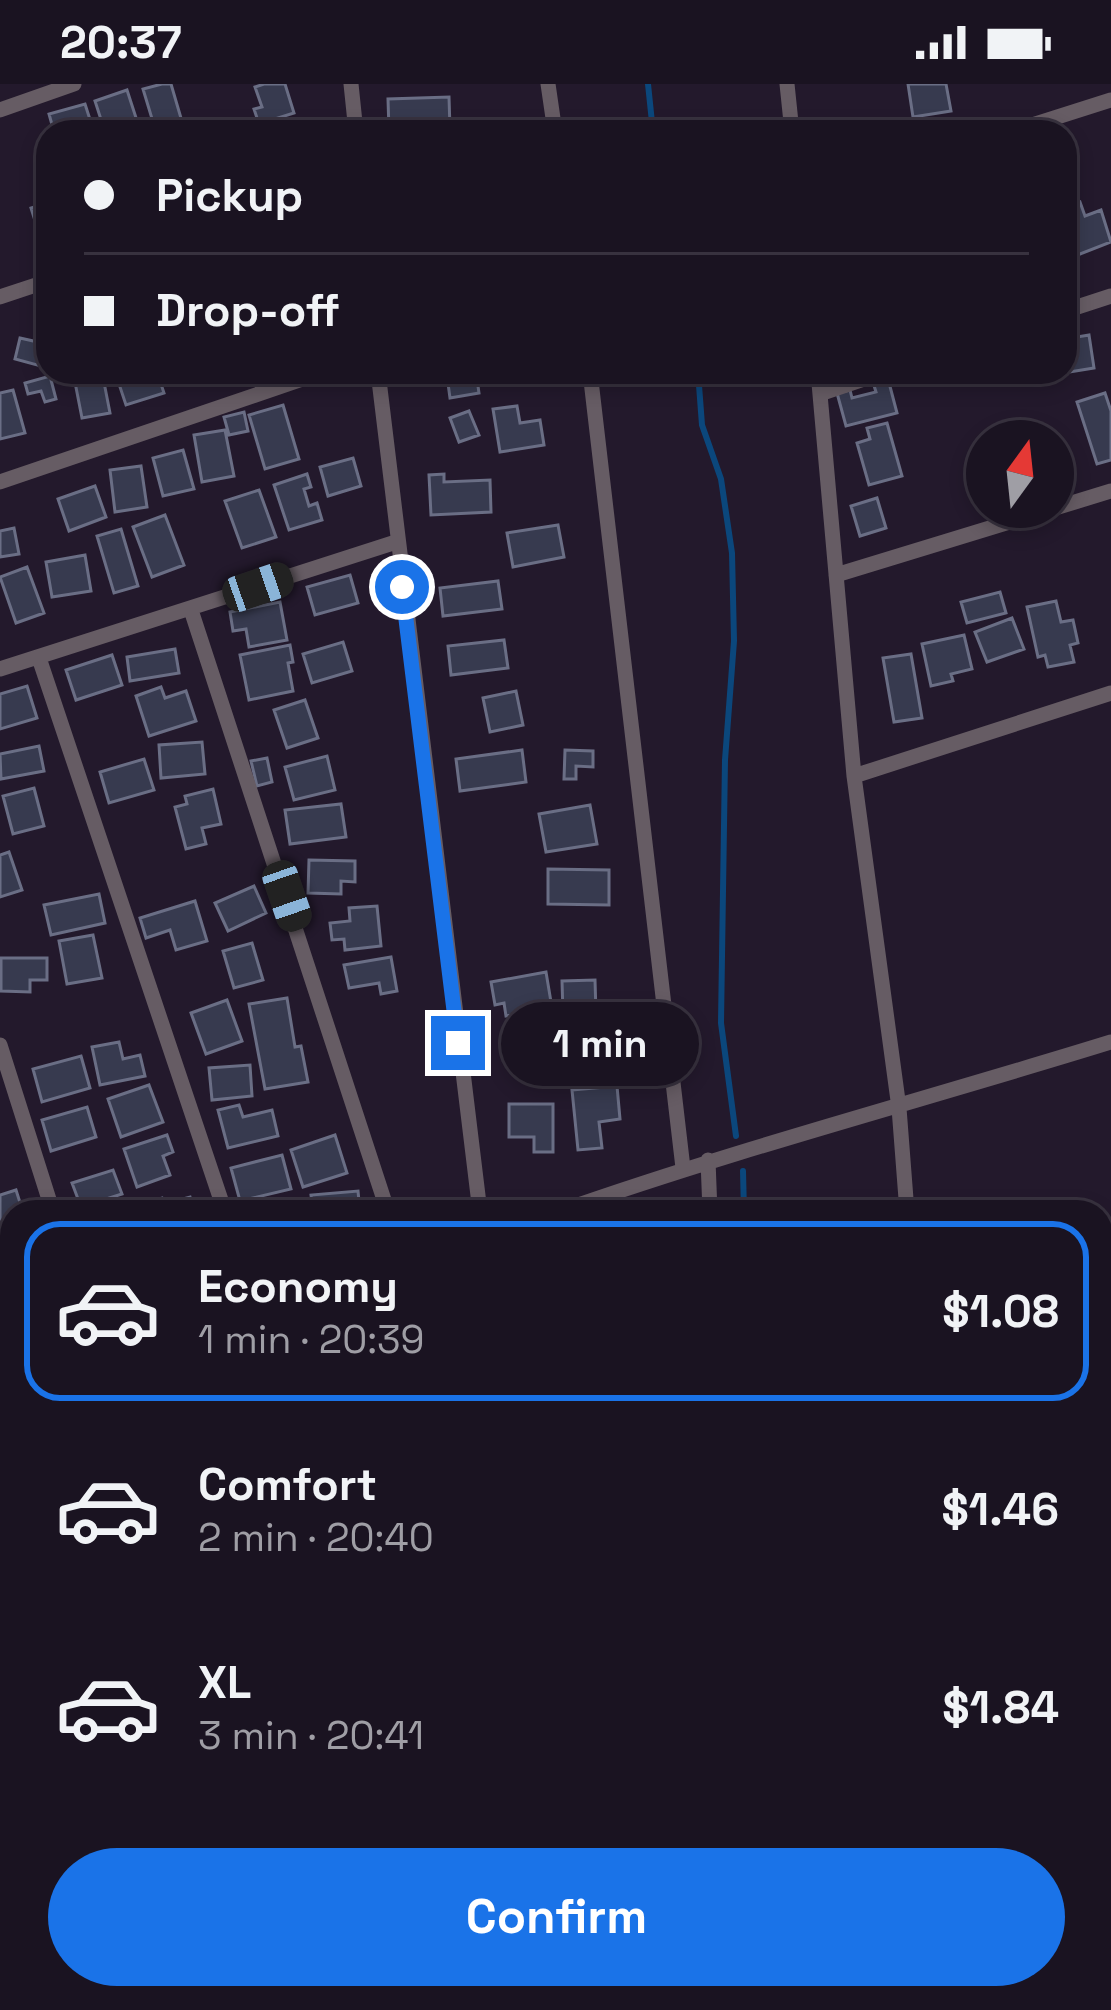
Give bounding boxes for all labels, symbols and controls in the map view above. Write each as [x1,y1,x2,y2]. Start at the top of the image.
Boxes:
text: 20:37 [60,14,182,71]
text: Pickup [156,167,303,224]
text: Drop-off [156,282,340,339]
north arrow [966,420,1074,528]
map controls [966,420,1074,528]
car [218,558,298,616]
route start [375,560,429,614]
car [258,856,316,936]
callout: 1 min [500,1001,698,1085]
route end [431,1016,485,1070]
text: 1 min [552,1019,648,1068]
icon: car [54,1257,162,1365]
text: Economy [198,1258,398,1315]
text: $1.08 [942,1283,1059,1340]
text: 1 min · 20:39 [198,1315,424,1364]
icon: car [54,1455,162,1563]
text: Comfort [198,1456,377,1513]
text: $1.46 [942,1481,1059,1538]
text: 2 min · 20:40 [198,1513,434,1562]
icon: car [54,1653,162,1761]
text: XL [198,1654,251,1711]
text: $1.84 [942,1679,1059,1736]
text: 3 min · 20:41 [198,1711,424,1760]
button: Confirm [48,1848,1065,1986]

